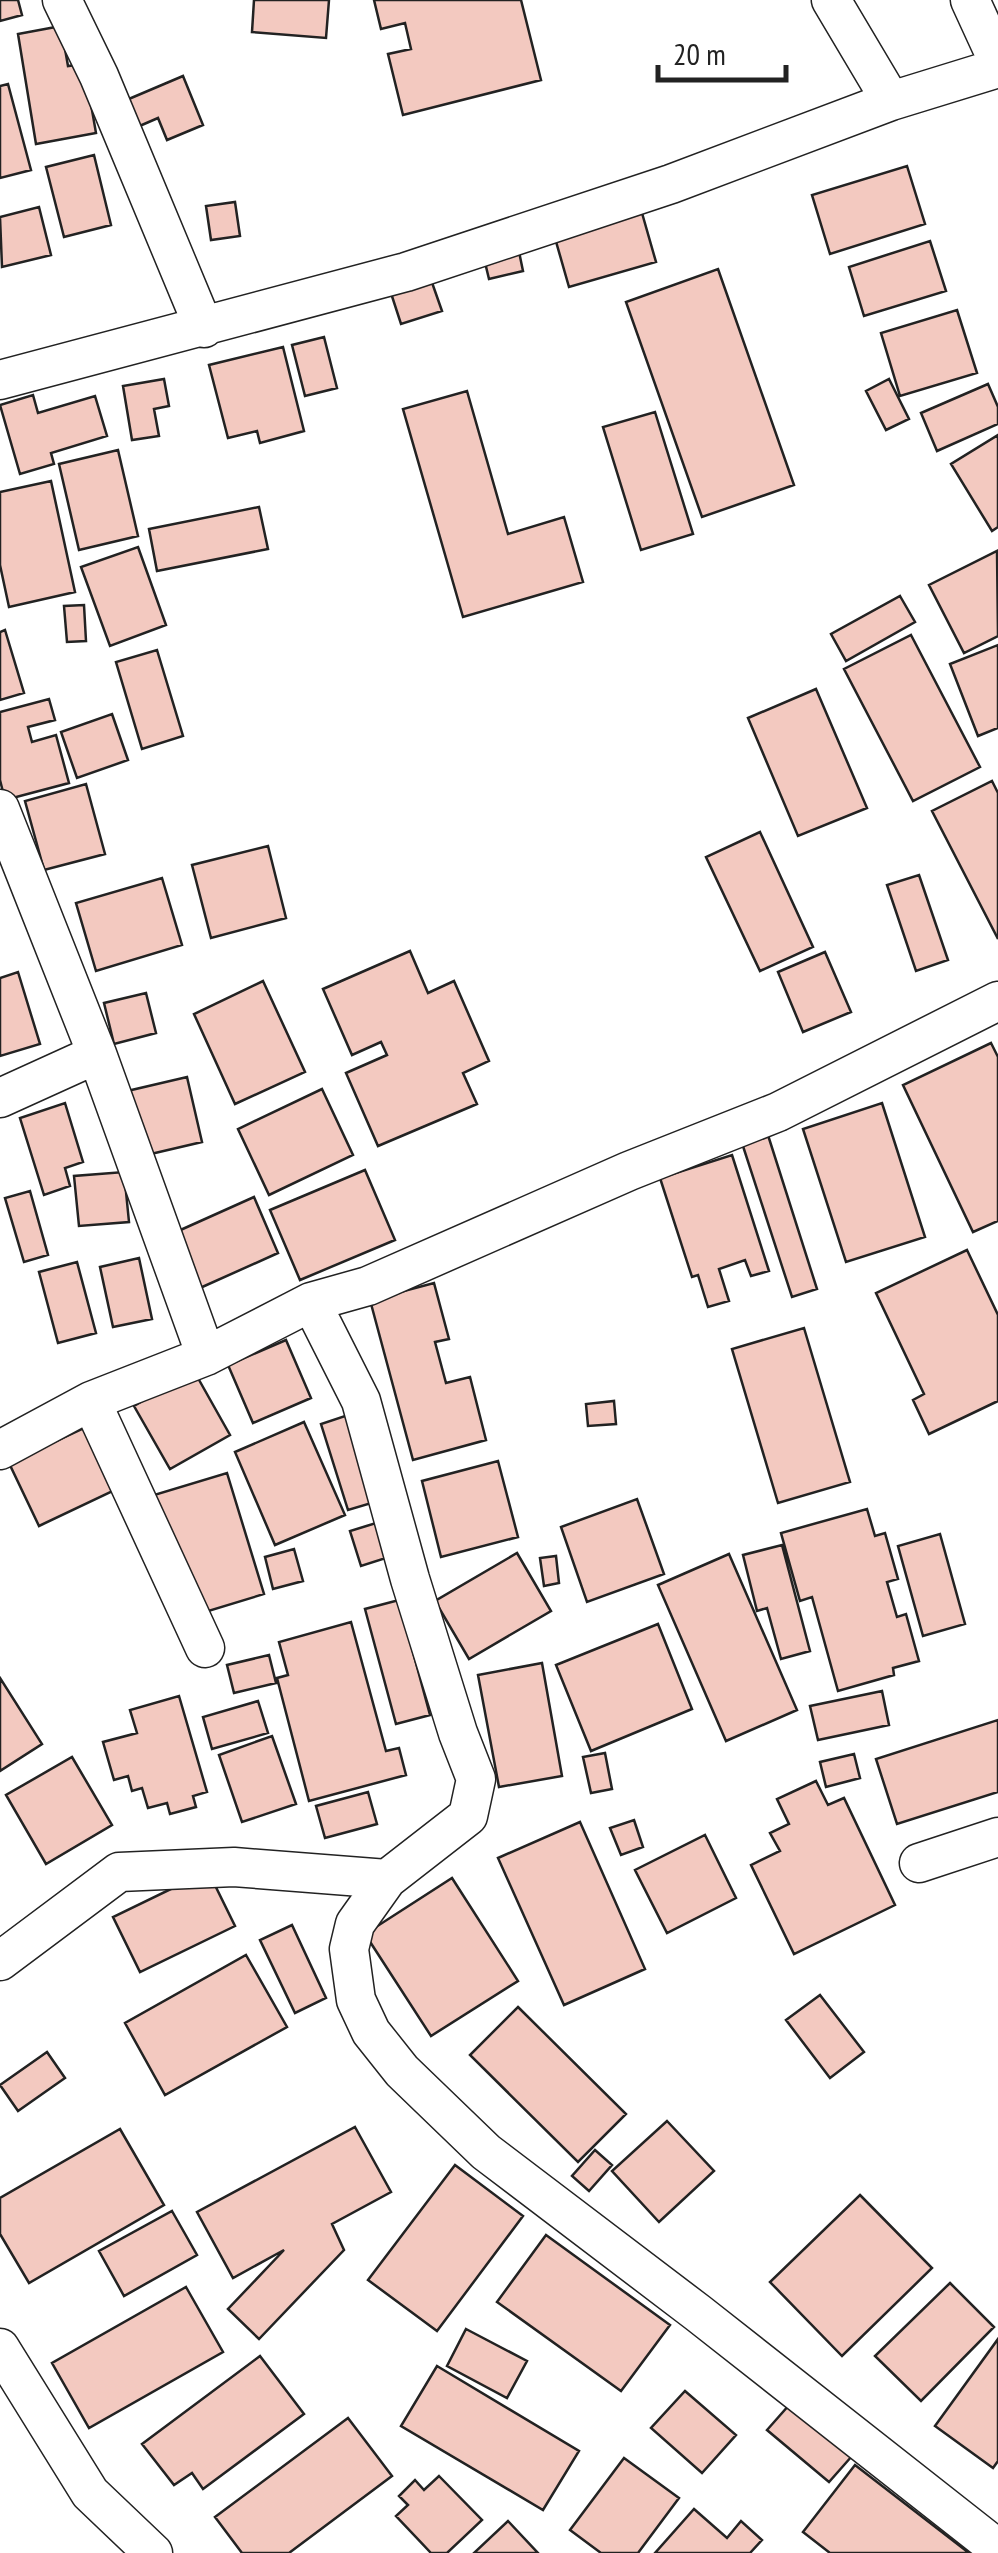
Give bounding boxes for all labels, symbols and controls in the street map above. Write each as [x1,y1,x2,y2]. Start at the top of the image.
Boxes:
scale bar [658,20,786,82]
text: 20 m [673,34,726,73]

